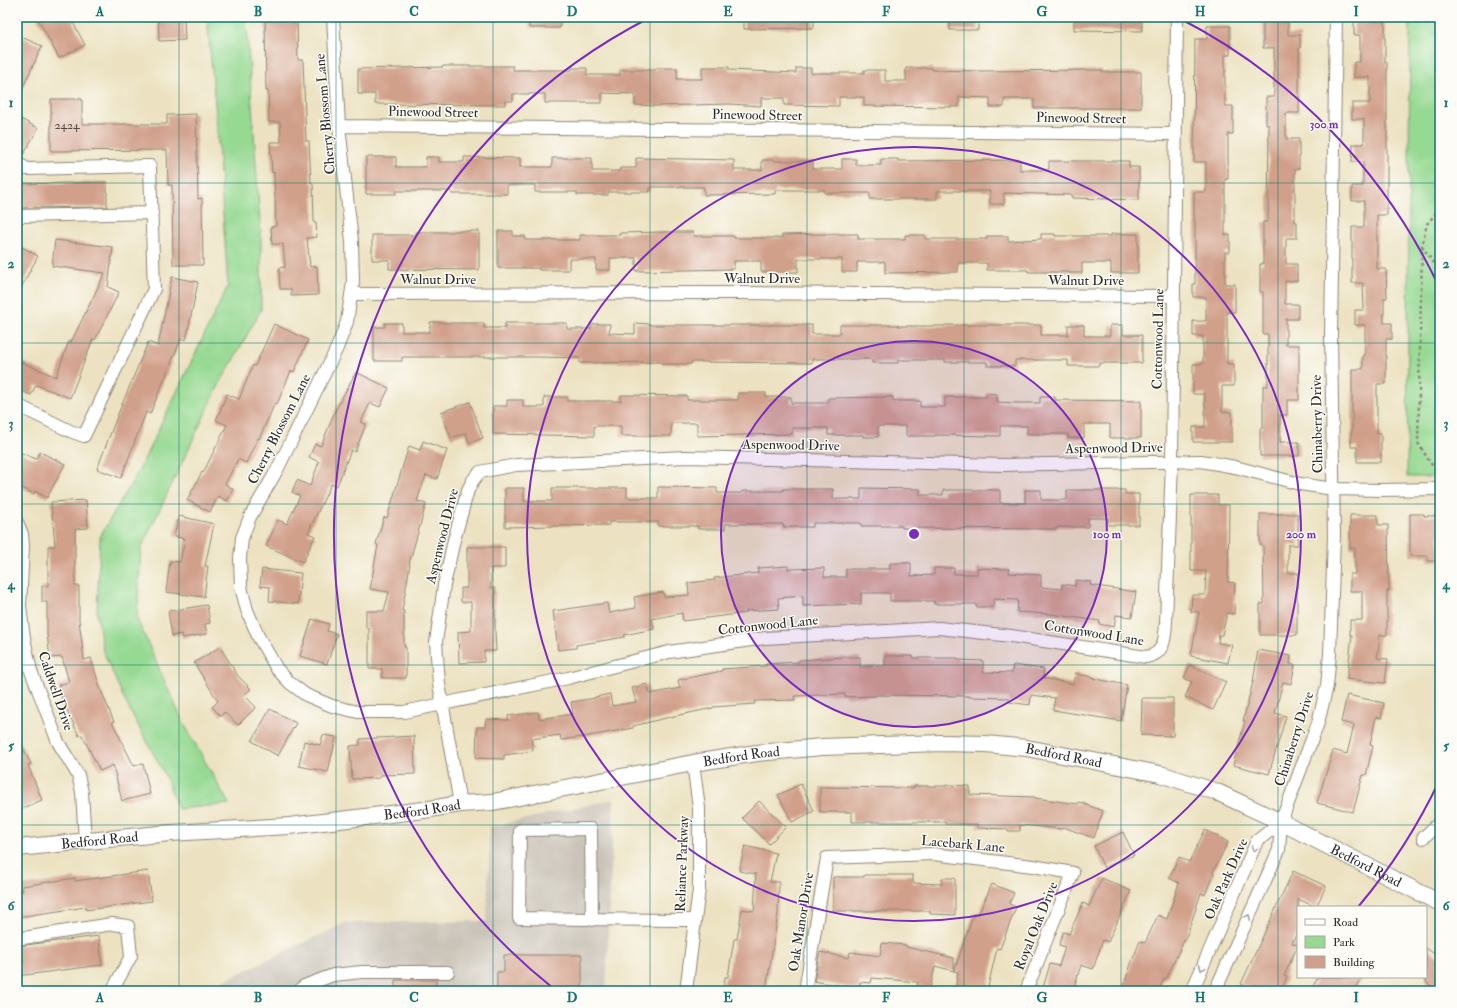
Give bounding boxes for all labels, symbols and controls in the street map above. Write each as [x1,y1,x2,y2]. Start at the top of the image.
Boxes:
text: A [95,4,105,20]
text: B [254,4,262,20]
text: C [409,4,419,20]
text: D [567,4,578,20]
text: E [723,4,733,20]
text: F [882,4,891,20]
text: G [1037,4,1048,20]
text: H [1195,4,1206,20]
text: I [1353,4,1359,20]
street label: Cherry Blossom Lane [311,53,340,175]
text: 1 [9,95,14,111]
text: 1 [1444,95,1449,111]
street label: Pinewood Street [388,103,479,121]
street label: Pinewood Street [712,106,803,124]
street label: Pinewood Street [1036,109,1127,127]
text: 300 m [1310,117,1339,132]
house number: 2424 [54,118,80,133]
text: 2 [8,256,15,272]
text: 2 [1443,256,1450,272]
street label: Walnut Drive [723,270,800,287]
street label: Walnut Drive [399,271,476,288]
street label: Walnut Drive [1047,272,1124,289]
street label: Cottonwood Lane [1149,288,1167,389]
street label: Cherry Blossom Lane [244,371,315,487]
street label: Chinaberry Drive [1308,374,1327,473]
text: 3 [9,416,14,432]
text: 3 [1444,416,1449,432]
street label: Aspenwood Drive [741,436,840,455]
street label: Aspenwood Drive [1064,439,1163,458]
street label: Aspenwood Drive [422,486,463,587]
centre of rings [907,527,921,541]
text: 100 m [1093,527,1122,542]
text: 200 m [1286,527,1317,542]
text: 4 [6,577,15,593]
text: 4 [1441,577,1450,593]
street label: Cottonwood Lane [717,611,819,639]
street label: Cottonwood Lane [1043,617,1145,649]
street label: Caldwell Drive [34,649,78,733]
street label: Chinaberry Drive [1271,689,1318,789]
text: 5 [8,738,14,754]
text: 5 [1443,738,1449,754]
street label: Bedford Road [1024,739,1104,771]
street label: Bedford Road [702,742,781,770]
street label: Bedford Road [383,796,462,823]
street label: Reliance Parkway [672,815,693,912]
street label: Bedford Road [60,828,139,852]
street label: Lacebark Lane [921,832,1006,856]
street label: Oak Park Drive [1200,836,1252,922]
street label: Bedford Road [1328,840,1405,891]
one-way arrow [1251,844,1259,852]
street label: Oak Manor Drive [785,871,817,973]
street label: Royal Oak Drive [1011,879,1062,973]
text: 6 [8,898,16,914]
text: 6 [1443,898,1451,914]
legend [1297,906,1427,978]
one-way arrow [1244,914,1252,921]
text: Road [1333,915,1358,930]
text: Park [1333,935,1355,950]
text: Building [1333,955,1376,970]
one-way arrow [1199,964,1207,971]
text: A [95,990,105,1006]
text: B [254,990,262,1006]
text: C [409,990,419,1006]
text: D [567,990,578,1006]
text: E [723,990,733,1006]
text: F [882,990,891,1006]
text: G [1037,990,1048,1006]
text: H [1195,990,1206,1006]
text: I [1353,990,1359,1006]

